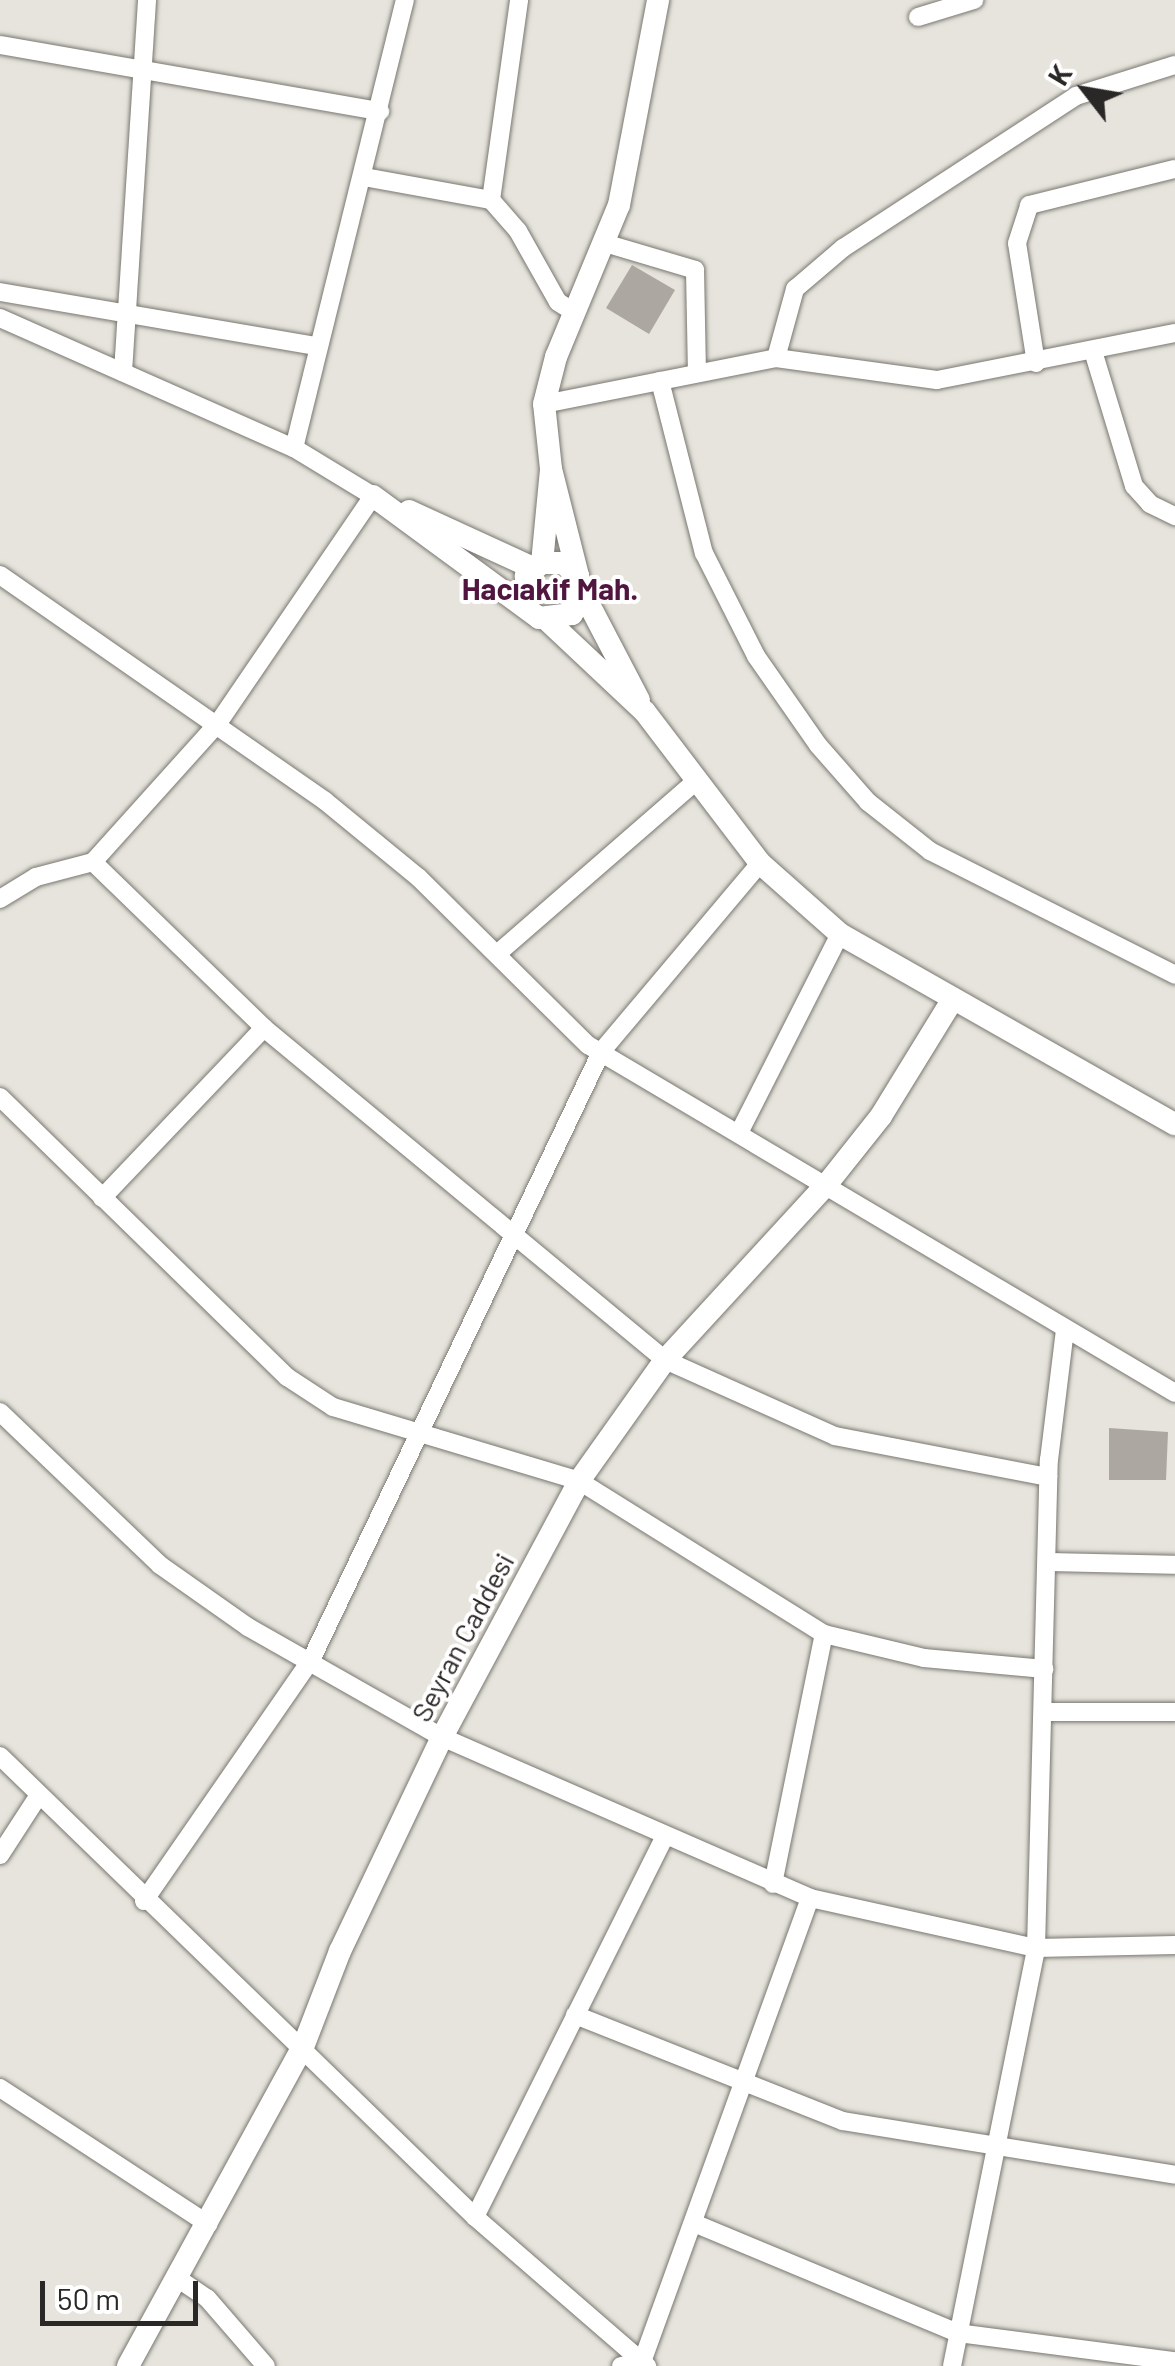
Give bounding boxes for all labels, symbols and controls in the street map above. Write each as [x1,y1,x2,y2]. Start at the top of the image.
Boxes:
north arrow [1035,40,1135,140]
text: K [1040,58,1078,91]
district label: Hacıakif Mah. [462,570,638,606]
street label: Seyran Caddesi [404,1547,520,1727]
scale bar [45,2261,202,2323]
text: 50 m [57,2280,120,2316]

